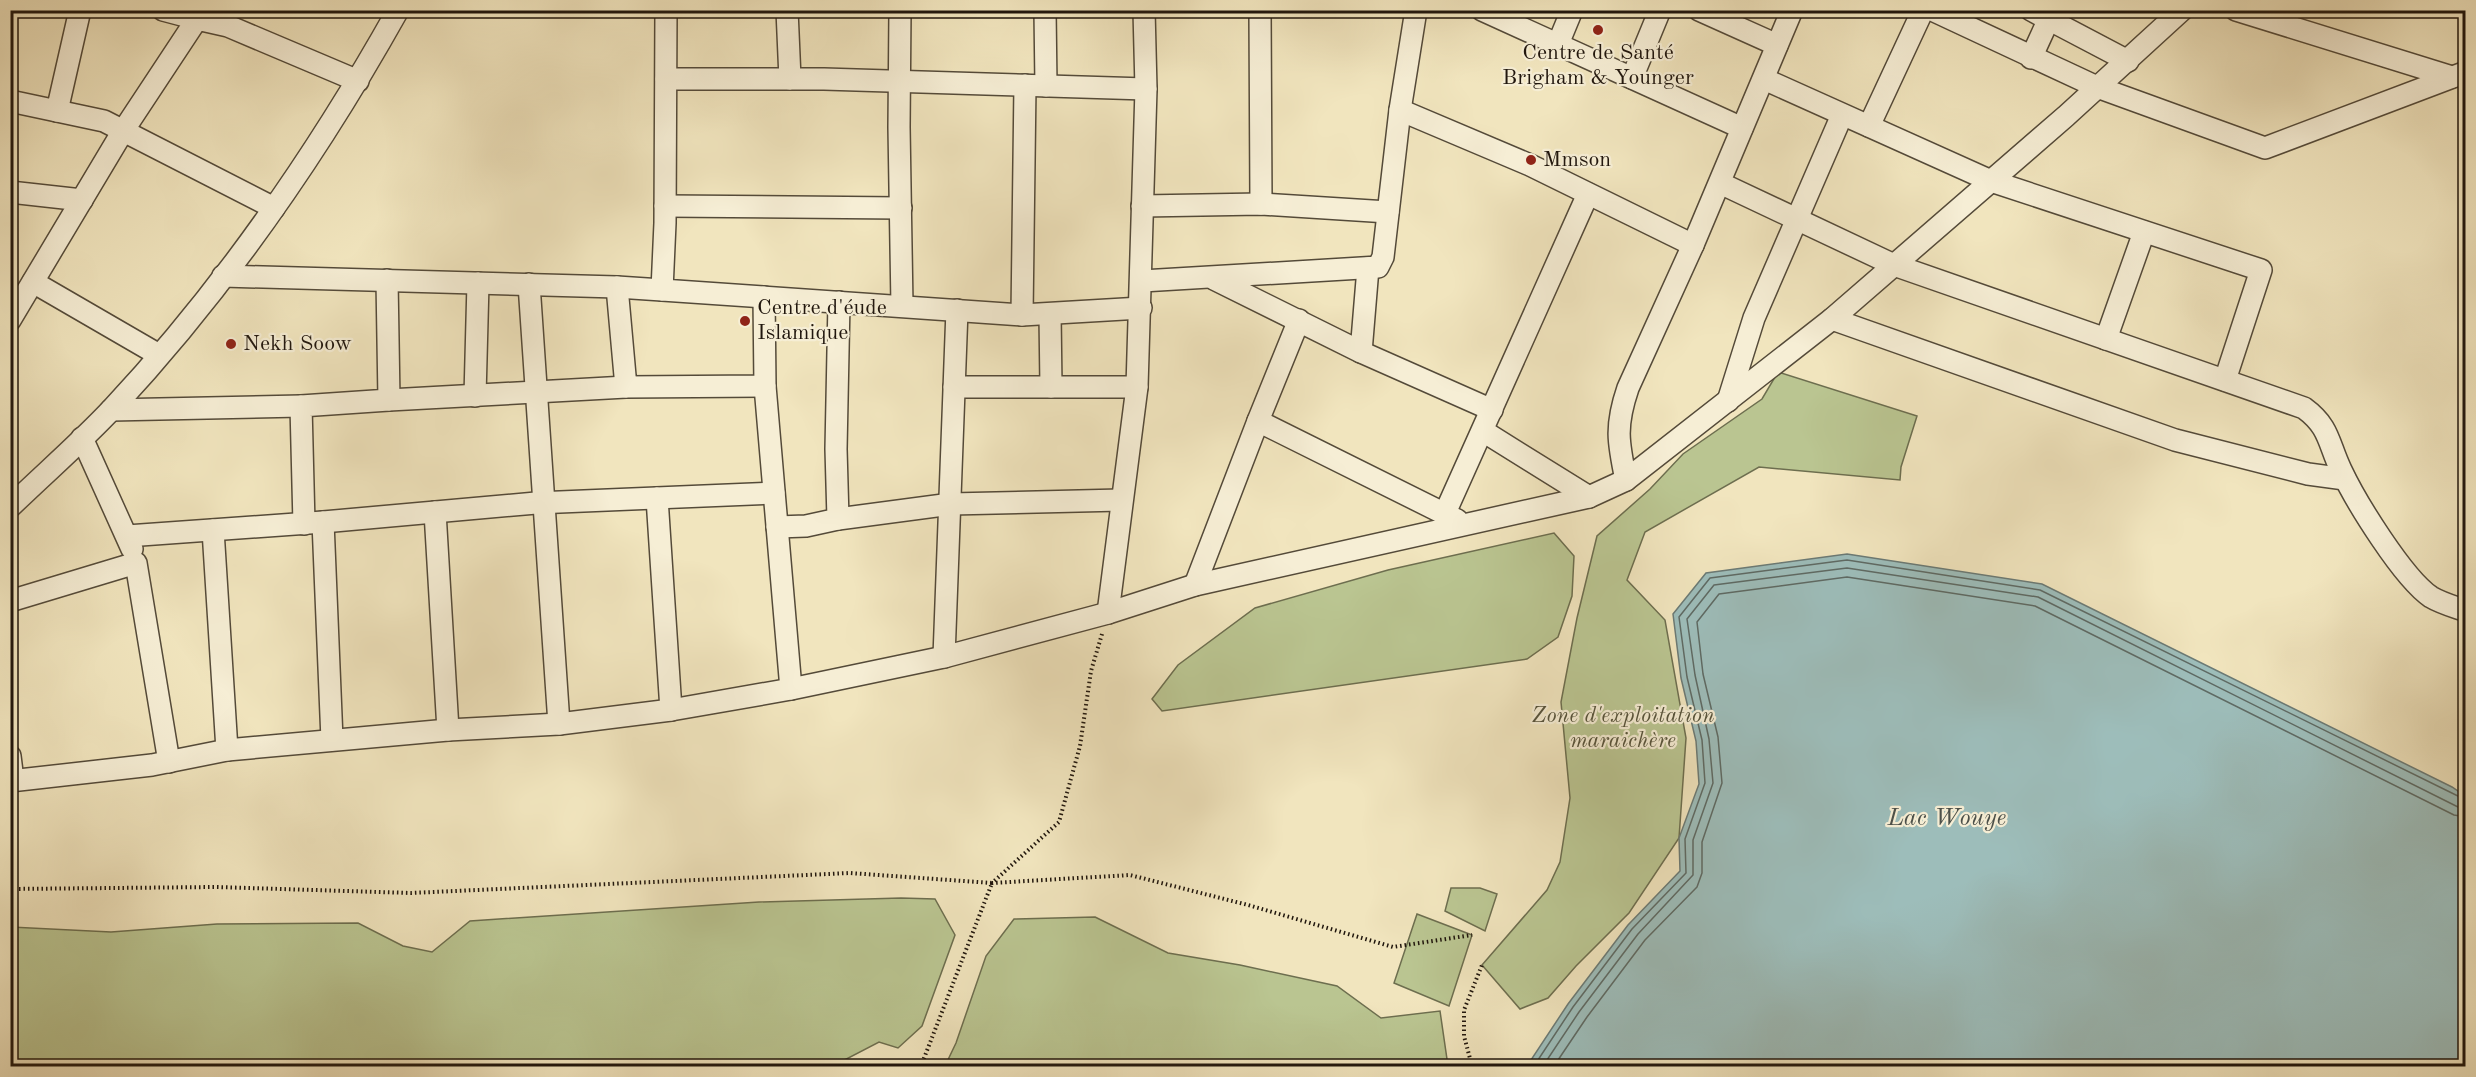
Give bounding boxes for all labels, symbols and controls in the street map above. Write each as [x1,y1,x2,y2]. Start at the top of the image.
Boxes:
marker: Centre de Santé Brigham & Younger [1591,23,1605,37]
place label: Centre de Santé Brigham & Younger [1502,42,1694,89]
place label: Mmson [1543,149,1611,171]
marker: Mmson [1524,153,1538,167]
place label: Centre d'éude Islamique [757,297,887,344]
marker: Centre d'éude Islamique [738,314,752,328]
place label: Nekh Soow [243,333,352,355]
marker: Nekh Soow [224,337,238,351]
park label: Zone d'exploitation maraichère [1532,705,1715,752]
water label: Lac Wouye [1887,807,2007,831]

